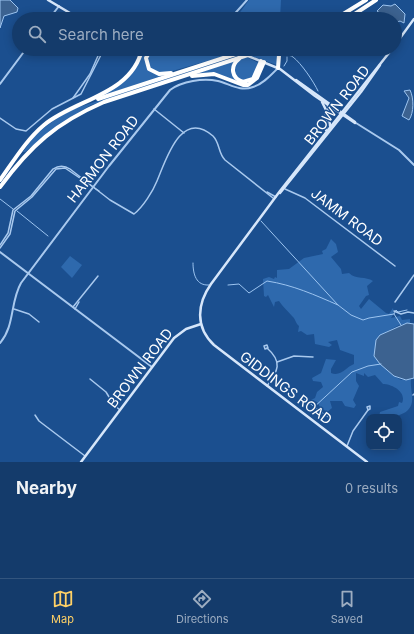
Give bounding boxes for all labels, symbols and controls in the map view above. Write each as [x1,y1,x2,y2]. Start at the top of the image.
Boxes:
search box [12,12,402,56]
icon: search [26,23,48,45]
text: Search here [58,25,144,44]
street label: BROWN ROAD [300,62,373,148]
street label: HARMON ROAD [63,112,142,206]
street label: JAMM ROAD [308,184,387,249]
street label: BROWN ROAD [103,325,176,411]
street label: GIDDINGS ROAD [237,347,336,428]
map controls [366,414,402,450]
button: locate [366,414,402,450]
text: Nearby [16,478,77,498]
text: 0 results [345,480,398,496]
tab: Map [51,588,74,626]
tab: Directions [176,588,229,626]
tab: Saved [331,588,363,626]

